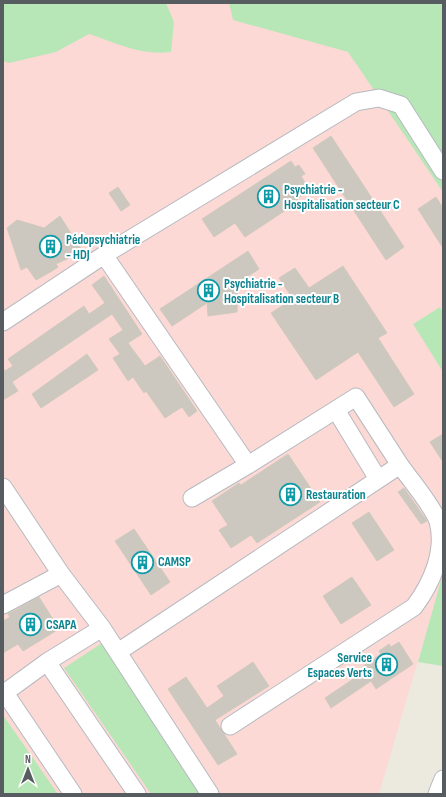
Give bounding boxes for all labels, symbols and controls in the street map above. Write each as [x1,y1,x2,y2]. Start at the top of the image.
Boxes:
place label: Psychiatrie - Hospitalisation secteur C [284,182,400,213]
building icon: Psychiatrie - Hospitalisation secteur C [256,184,282,210]
place label: Pédopsychiatrie - HDJ [66,232,141,263]
building icon: Pédopsychiatrie - HDJ [38,234,64,260]
place label: Psychiatrie - Hospitalisation secteur B [224,276,339,307]
building icon: Psychiatrie - Hospitalisation secteur B [196,278,222,304]
building icon: Restauration [277,482,303,508]
place label: Restauration [306,487,366,503]
building icon: CAMSP [129,549,155,575]
place label: CAMSP [158,554,191,570]
building icon: CSAPA [17,612,43,638]
place label: CSAPA [46,617,77,633]
place label: Service Espaces Verts [307,650,372,681]
building icon: Service Espaces Verts [374,652,400,678]
north arrow [8,749,48,789]
text: N [25,753,31,766]

